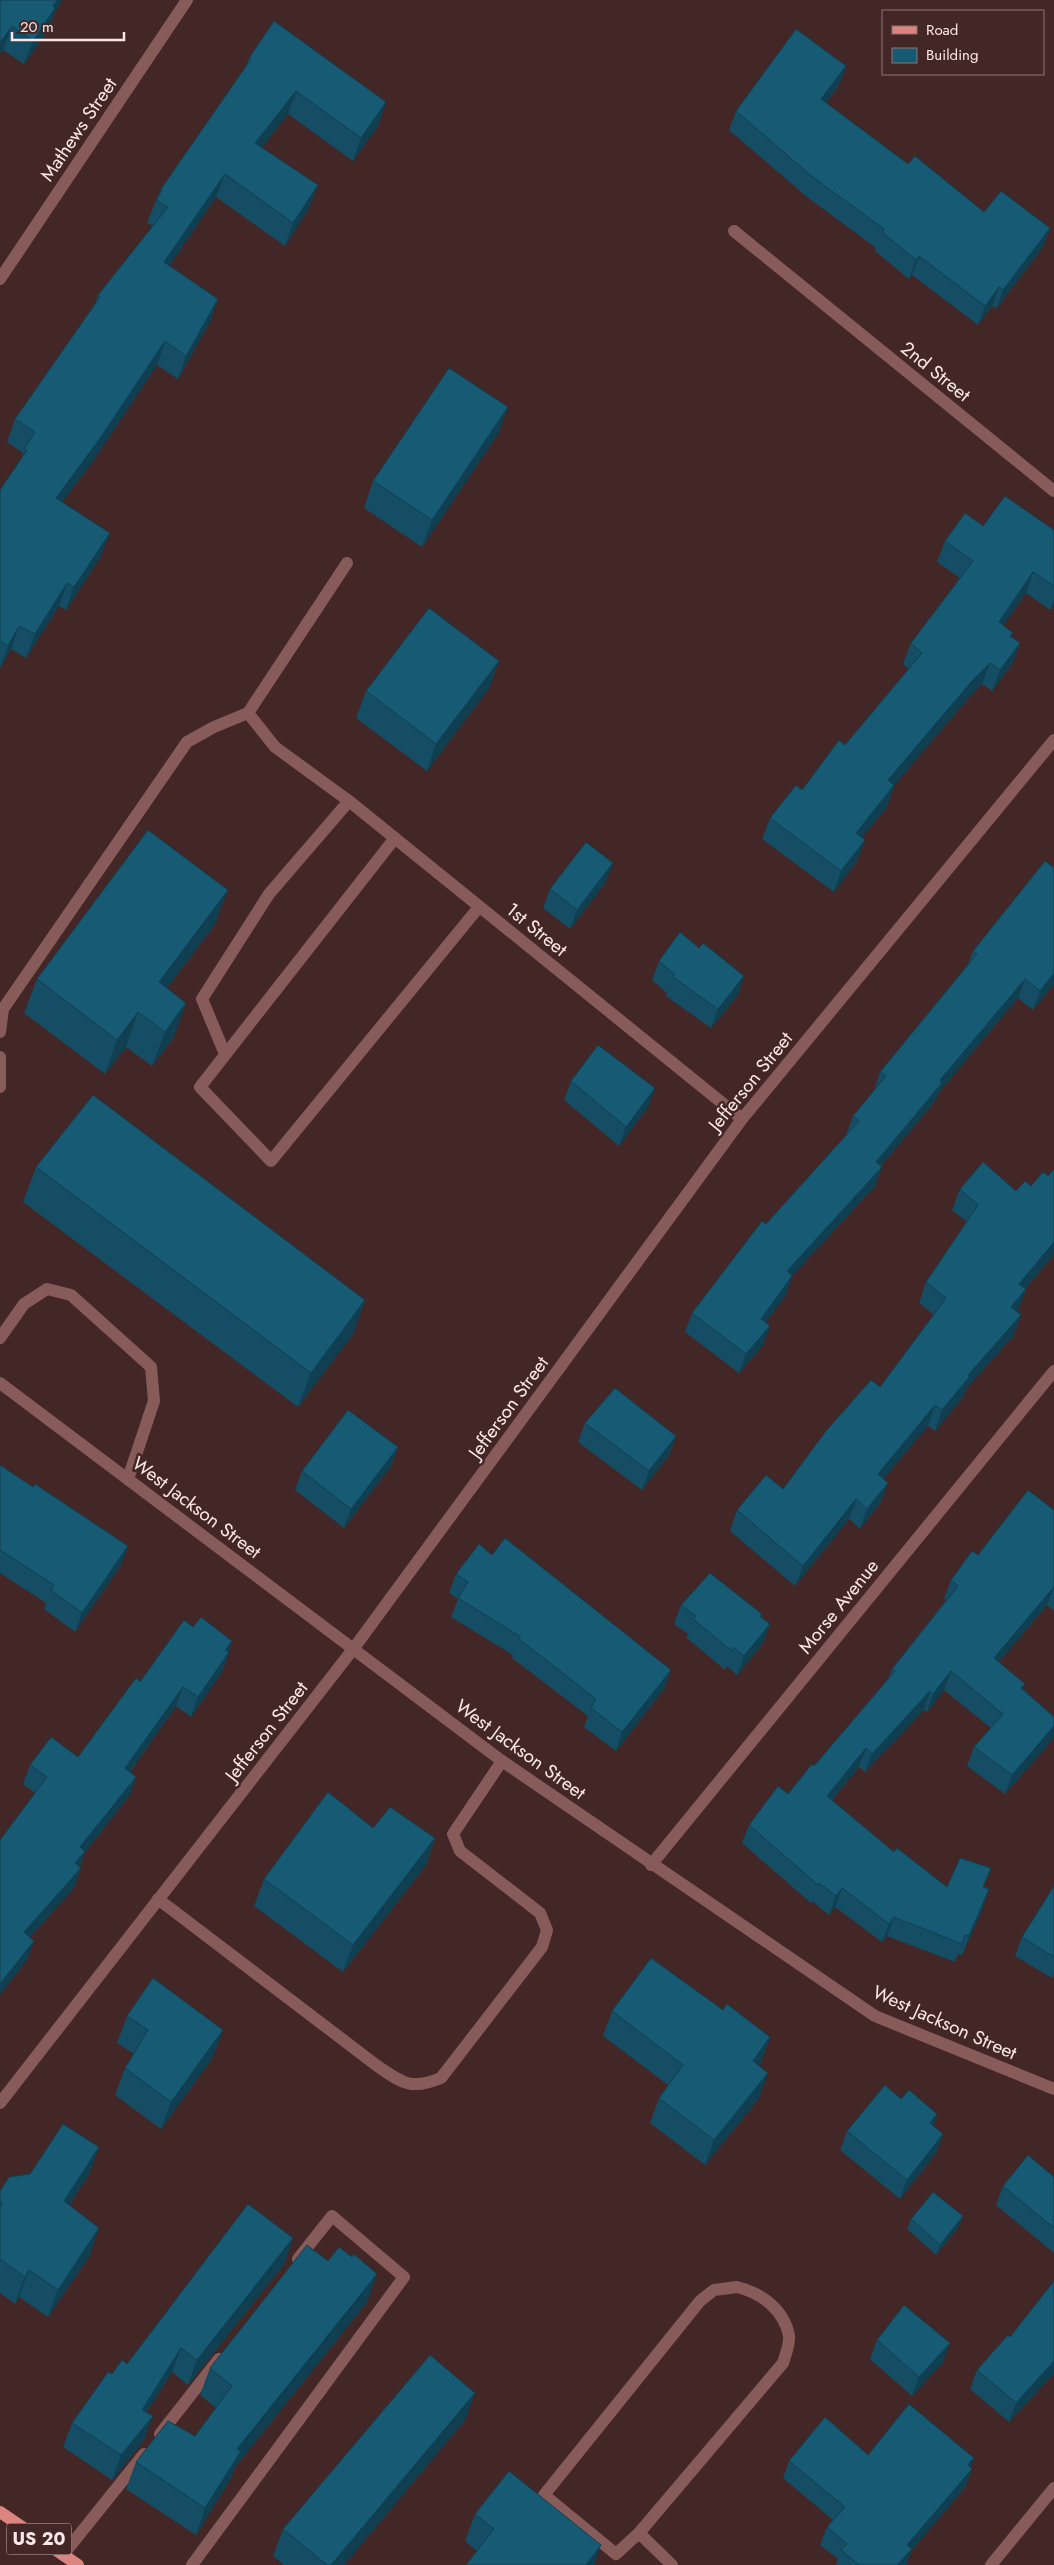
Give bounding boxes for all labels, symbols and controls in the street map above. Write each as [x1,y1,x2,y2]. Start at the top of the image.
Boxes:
scale bar [12,10,125,42]
legend [882,10,1044,75]
text: 20 m [20,16,54,38]
text: Road [926,19,958,41]
text: Building [926,44,978,66]
street label: Mathews Street [34,72,123,187]
street label: 2nd Street [895,335,977,408]
street label: 1st Street [500,896,573,963]
street label: Jefferson Street [700,1026,799,1139]
street label: Jefferson Street [460,1350,555,1466]
street label: West Jackson Street [127,1450,267,1565]
street label: Morse Avenue [792,1553,885,1659]
street label: Jefferson Street [217,1675,314,1789]
street label: West Jackson Street [450,1693,592,1806]
street label: West Jackson Street [868,1979,1022,2067]
road number: US 20 [6,2524,72,2554]

